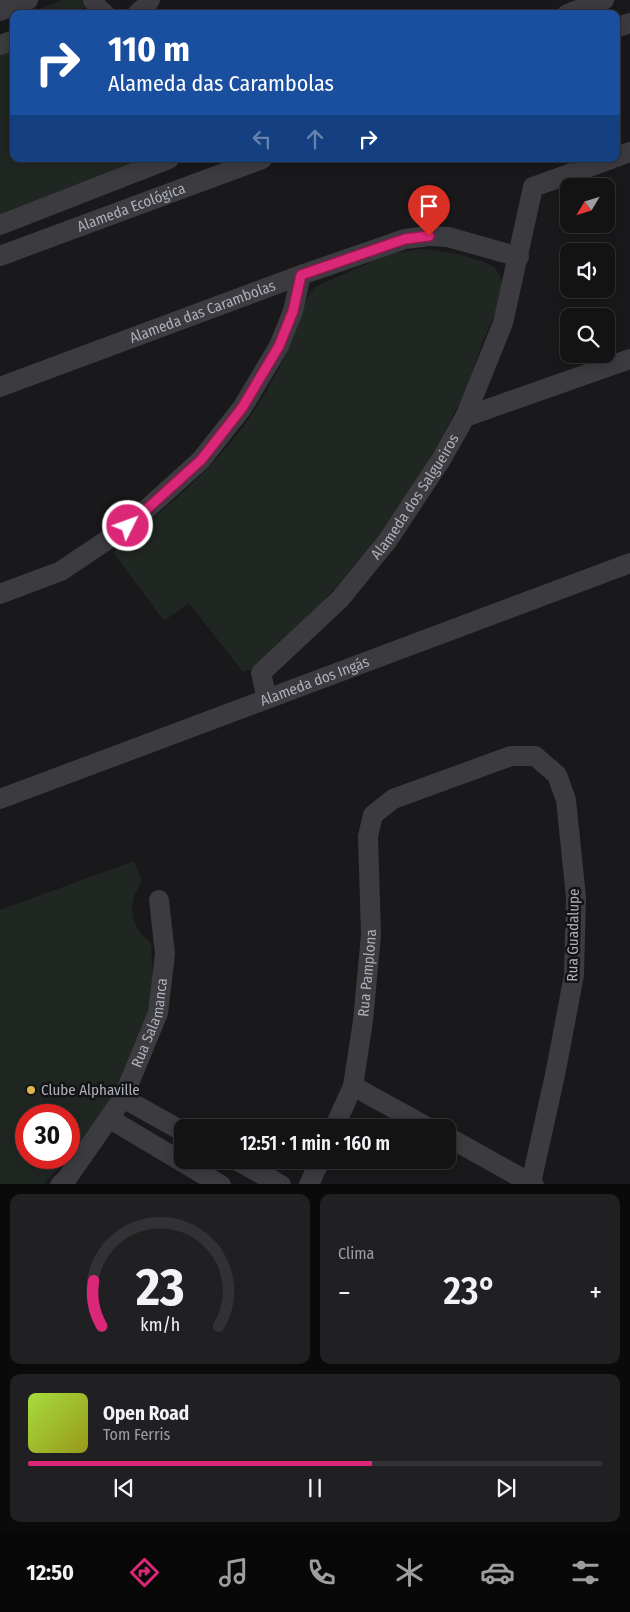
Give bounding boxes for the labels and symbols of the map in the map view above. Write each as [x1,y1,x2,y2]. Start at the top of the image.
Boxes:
north arrow [560,178,615,232]
street label: Alameda Ecológica [75,179,188,236]
pin [408,185,450,236]
street label: Alameda das Carambolas [127,276,278,347]
street label: Alameda dos Salgueiros [367,431,463,563]
position arrow [101,499,153,551]
street label: Alameda dos Ingás [258,653,372,710]
street label: Rua Guadalupe [563,888,583,982]
street label: Rua Pamplona [354,929,380,1018]
street label: Rua Salamanca [128,977,171,1070]
place label: Clube Alphaville [41,1081,140,1099]
marker: Clube Alphaville [25,1084,37,1096]
speed limit sign: 30 [15,1104,80,1169]

